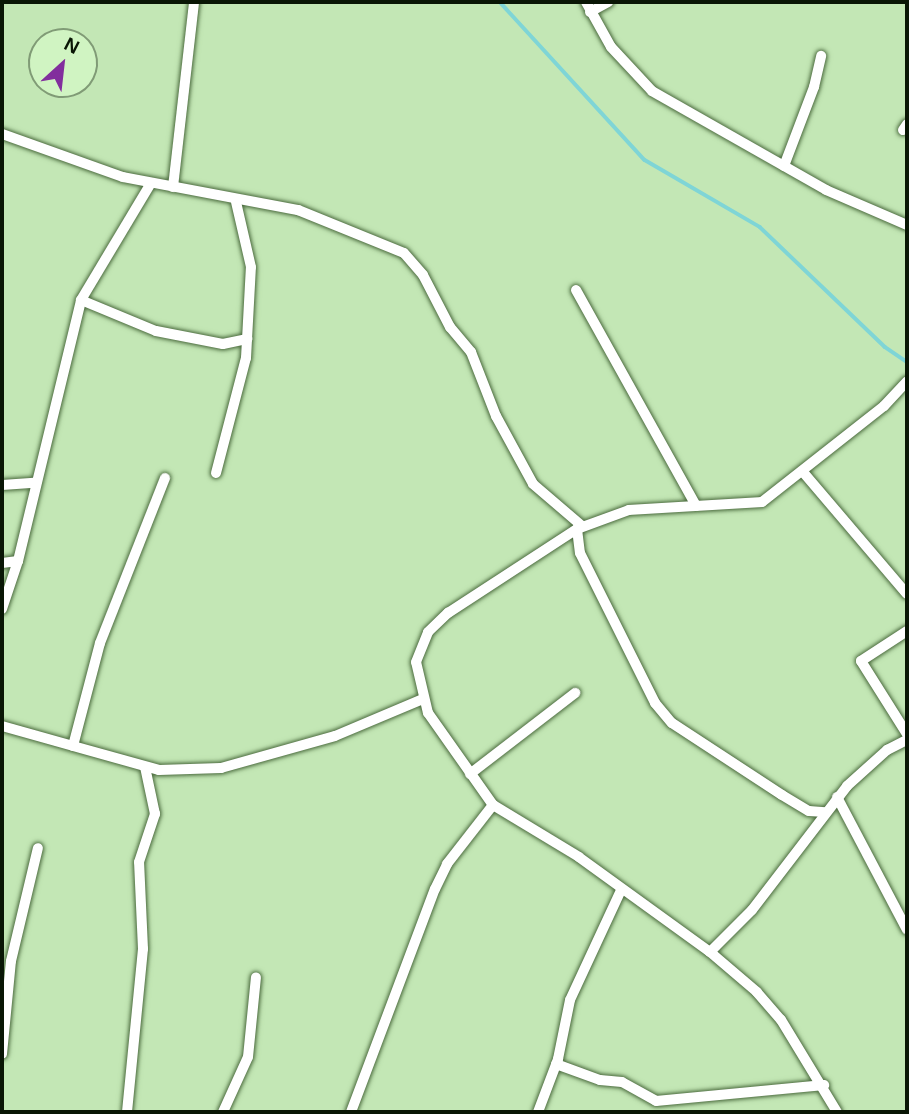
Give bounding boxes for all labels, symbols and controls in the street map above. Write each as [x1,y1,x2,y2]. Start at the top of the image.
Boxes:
north arrow [28,28,98,98]
text: N [61,33,83,58]

